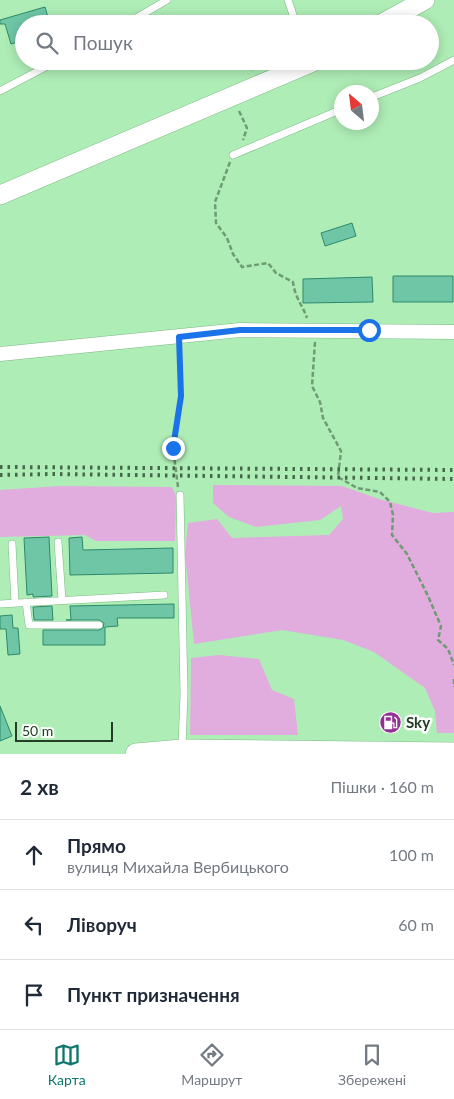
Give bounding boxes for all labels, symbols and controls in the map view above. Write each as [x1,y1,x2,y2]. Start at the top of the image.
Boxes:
search box [15,15,439,70]
icon: search [33,29,61,57]
text: Пошук [73,31,133,54]
north arrow [334,85,379,130]
route start [358,319,381,342]
route end [162,437,185,460]
fuel station icon: Sky [378,710,402,734]
place label: Sky [406,713,430,731]
scale bar [15,719,112,742]
text: 50 m [22,722,53,739]
text: 2 хв [20,774,59,799]
text: Пішки · 160 m [330,777,434,796]
text: Прямо [67,834,126,857]
icon: ahead [20,841,48,869]
text: 100 m [389,845,434,864]
text: вулиця Михайла Вербицького [67,857,289,876]
icon: left [20,911,48,939]
text: Ліворуч [67,913,137,936]
text: 60 m [398,915,434,934]
icon: arrive [20,981,48,1009]
text: Пункт призначення [67,983,240,1006]
tab: Карта [48,1041,86,1088]
tab: Маршрут [181,1041,242,1088]
tab: Збережені [338,1041,406,1088]

